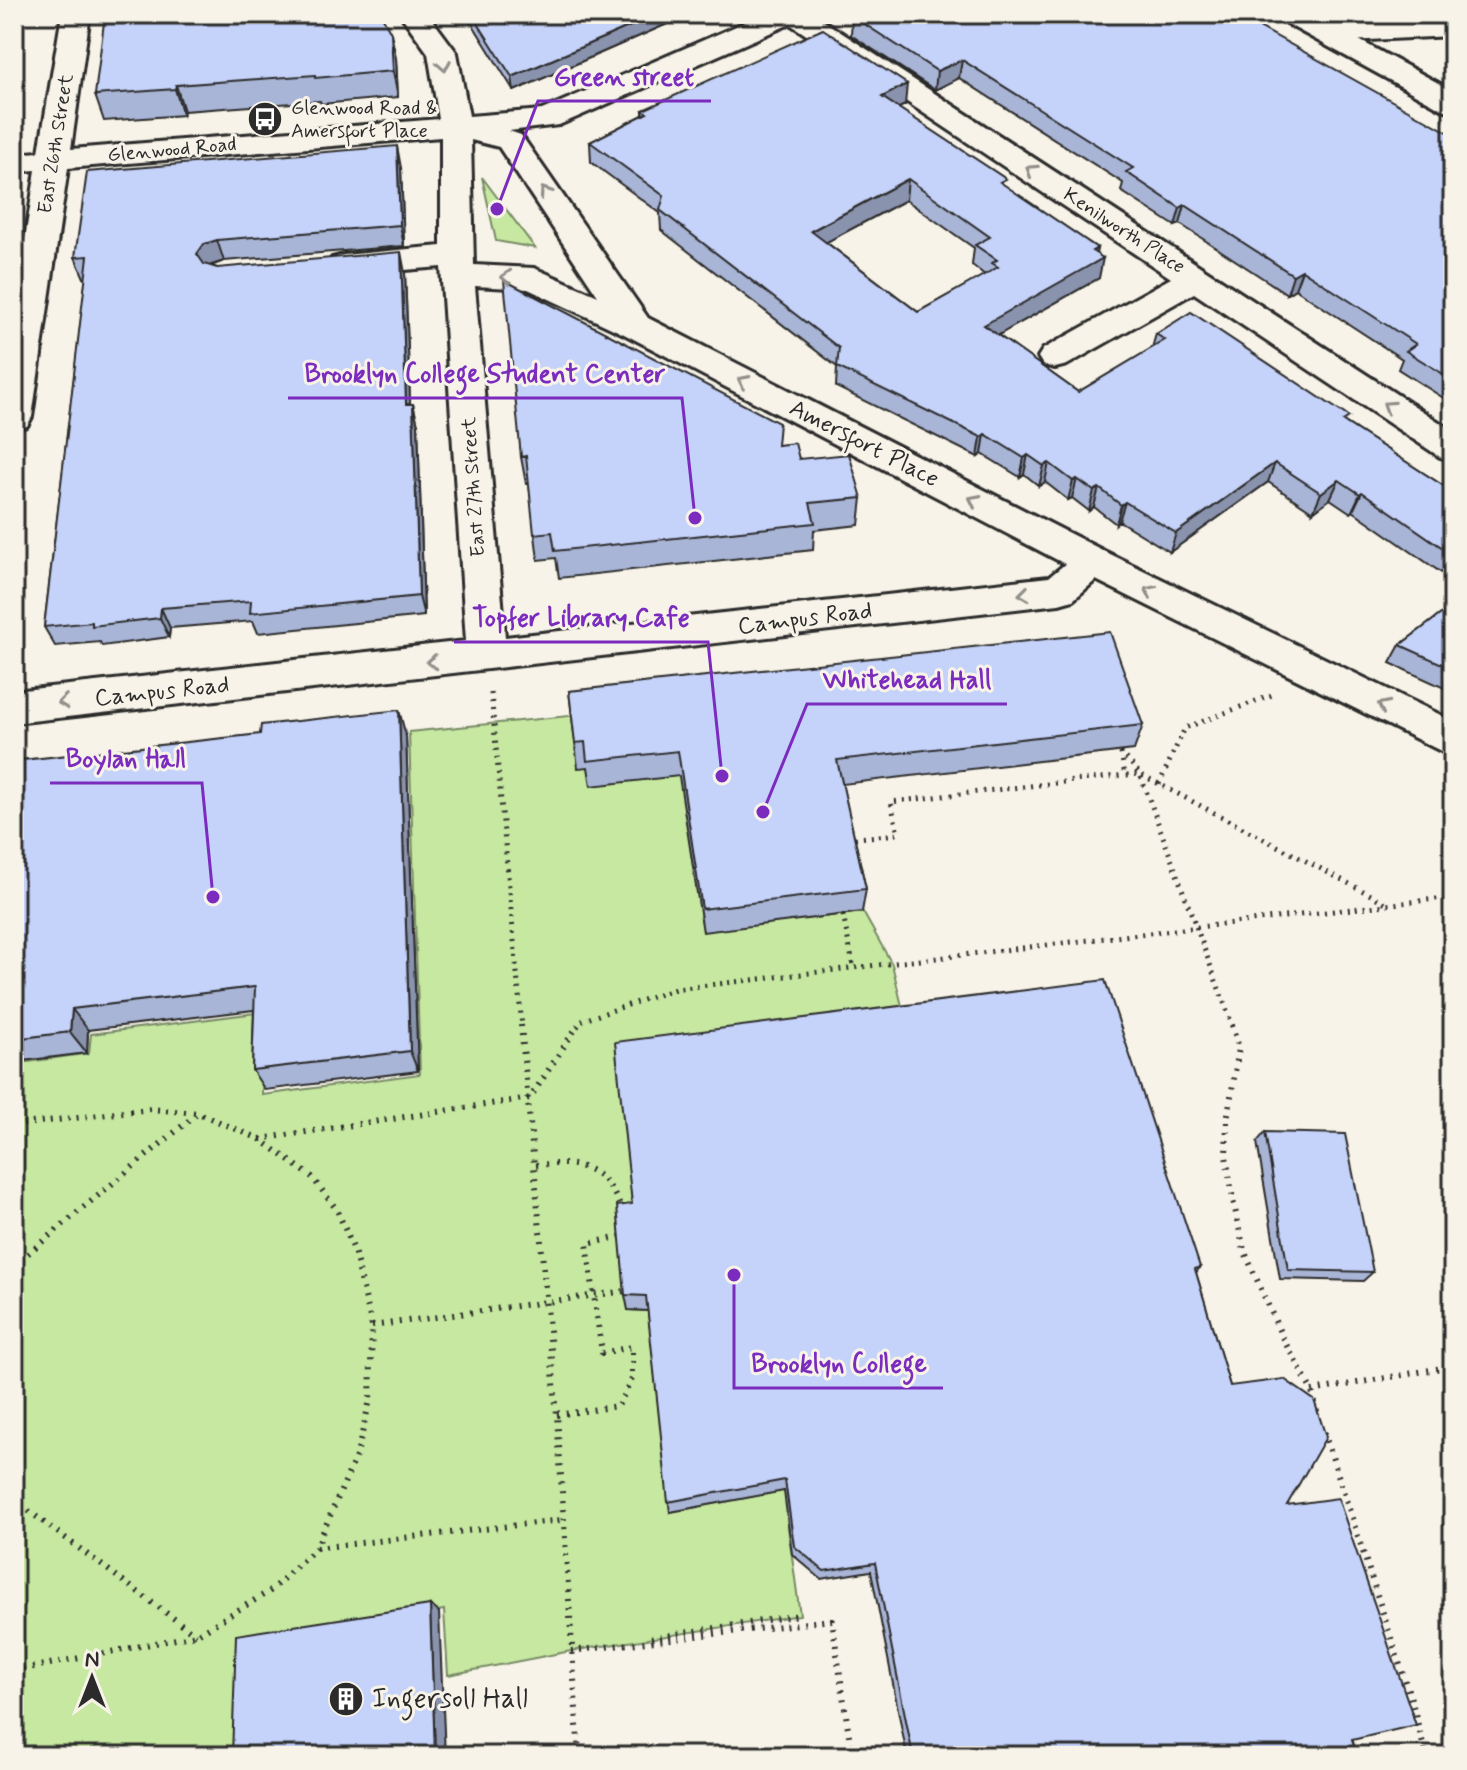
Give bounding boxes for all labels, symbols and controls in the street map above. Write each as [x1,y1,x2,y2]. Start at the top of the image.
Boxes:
callout: Green street [538,51,711,101]
one-way arrow [435,59,452,73]
text: Green street [554,61,695,95]
street label: East 26th Street [32,72,80,216]
place label: Glenwood Road & Amersfort Place [291,95,437,147]
bus stop icon: Glenwood Road & Amersfort Place [246,100,284,138]
street label: Glenwood Road [106,131,238,169]
one-way arrow [1025,165,1039,180]
street label: Kenilworth Place [1058,182,1190,280]
one-way arrow [540,187,555,201]
one-way arrow [499,269,512,286]
callout: Brooklyn College Student Center [288,348,682,398]
text: Brooklyn College Student Center [305,358,665,395]
one-way arrow [736,376,751,391]
street label: Amersfort Place [783,393,944,497]
one-way arrow [1382,400,1397,415]
street label: East 27th Street [456,416,492,558]
one-way arrow [967,495,982,510]
one-way arrow [1017,585,1030,602]
one-way arrow [1143,585,1158,601]
callout: Topfer Library Cafe [454,592,708,642]
street label: Campus Road [736,595,874,643]
text: Topfer Library Cafe [472,602,690,636]
one-way arrow [425,653,438,670]
callout: Whitehead Hall [807,654,1007,704]
text: Whitehead Hall [822,664,991,698]
street label: Campus Road [93,670,231,714]
one-way arrow [56,694,69,711]
one-way arrow [1377,700,1391,716]
callout: Boylan Hall [50,733,202,783]
text: Boylan Hall [66,743,186,777]
callout: Brooklyn College [734,1338,943,1388]
text: Brooklyn College [751,1348,927,1385]
north arrow [52,1638,132,1718]
text: N [85,1646,99,1674]
building icon: Ingersoll Hall [327,1680,365,1718]
place label: Ingersoll Hall [372,1681,528,1721]

